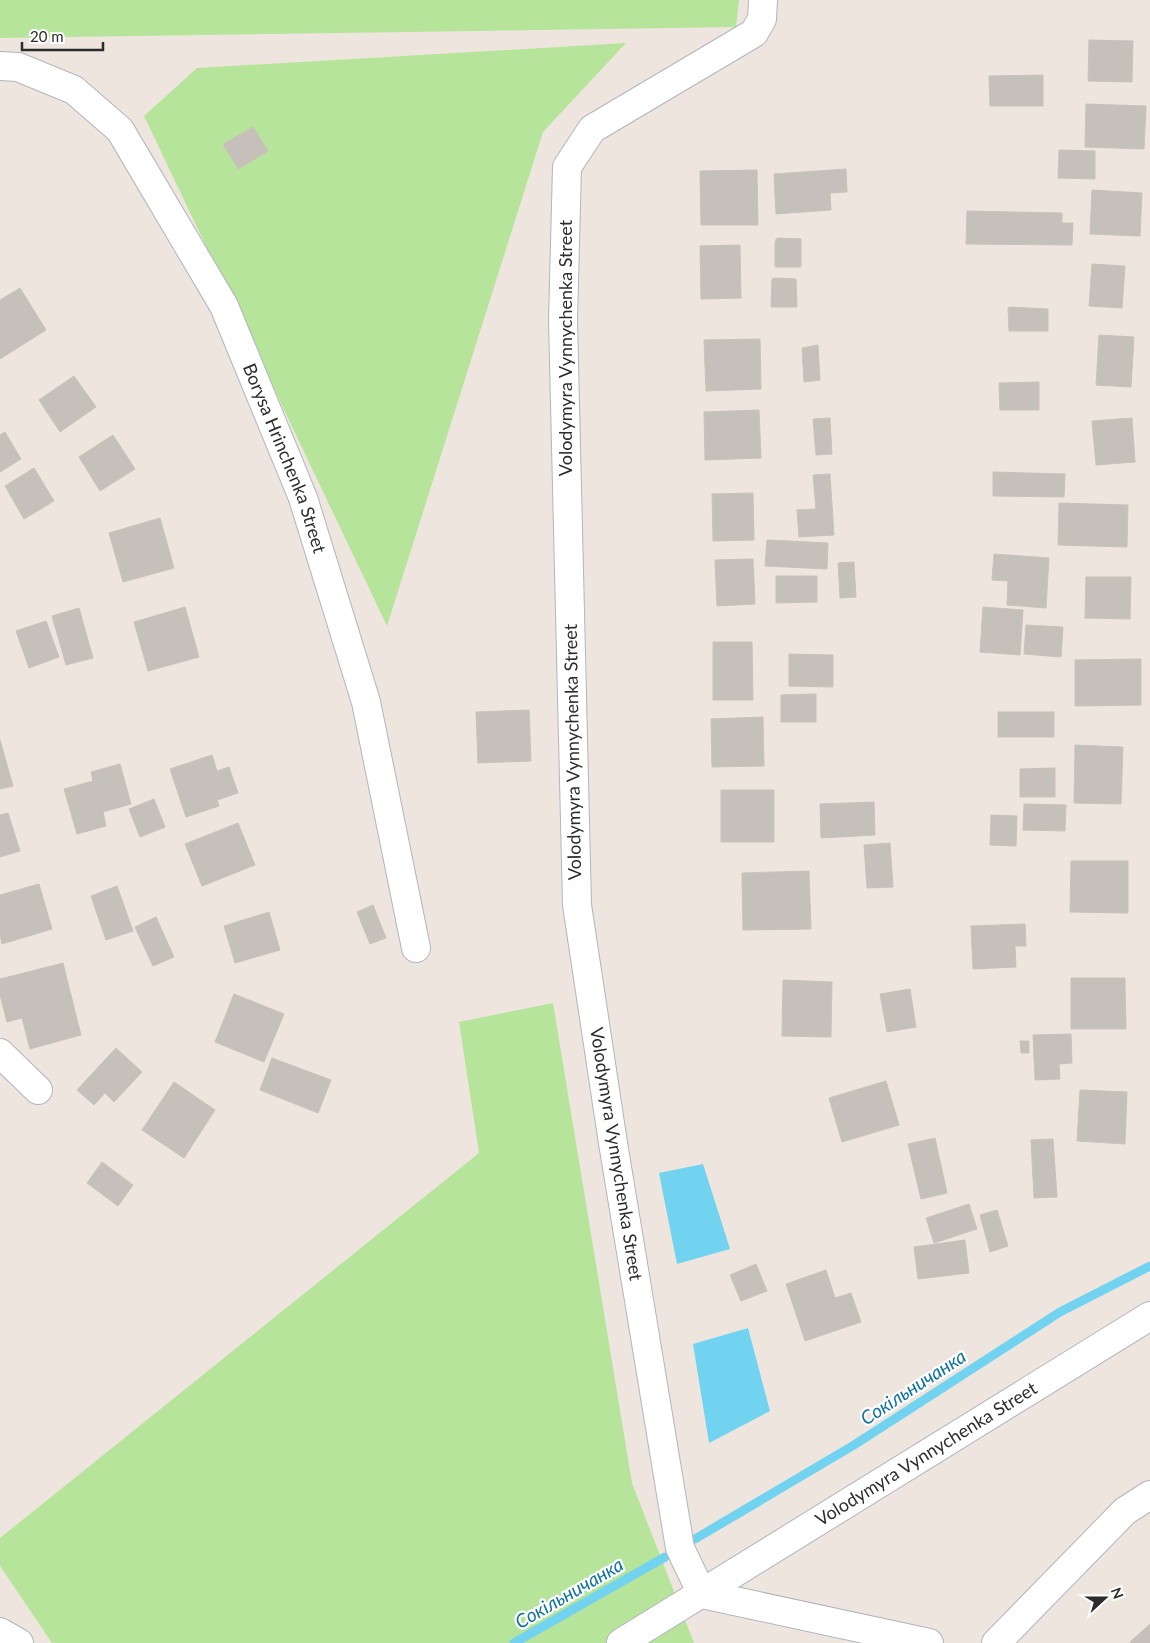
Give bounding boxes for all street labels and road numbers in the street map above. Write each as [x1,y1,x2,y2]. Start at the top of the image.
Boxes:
street label: Volodymyra Vynnychenka Street [554,219,576,476]
street label: Borysa Hrinchenka Street [239,360,332,556]
street label: Volodymyra Vynnychenka Street [559,623,585,880]
street label: Volodymyra Vynnychenka Street [586,1026,648,1283]
street label: Volodymyra Vynnychenka Street [811,1376,1041,1530]

